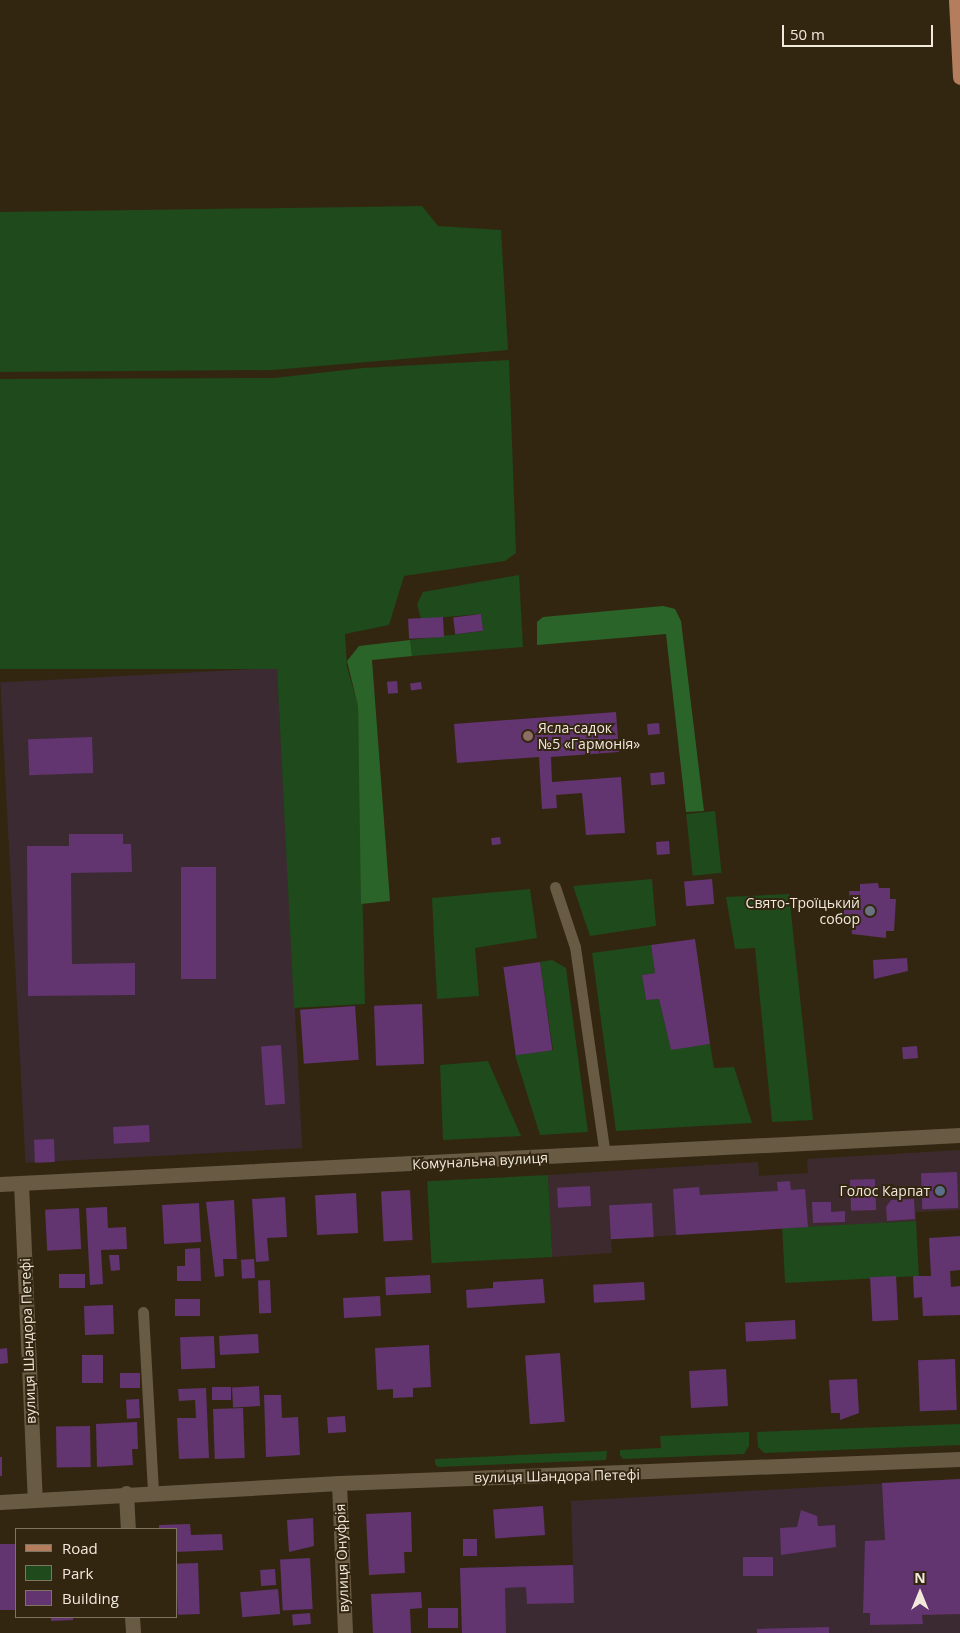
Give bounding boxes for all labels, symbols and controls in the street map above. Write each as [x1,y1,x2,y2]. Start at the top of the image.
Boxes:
scale bar [785,15,936,47]
text: 50 m [790,24,825,44]
place label: Ясла-садок №5 «Гармонія» [538,720,640,752]
marker: Ясла-садок №5 «Гармонія» [522,730,534,742]
place label: Свято-Троїцький собор [746,895,860,928]
marker: Свято-Троїцький собор [864,905,876,917]
street label: Комунальна вулиця [412,1149,548,1173]
place label: Голос Карпат [840,1183,930,1199]
marker: Голос Карпат [934,1185,946,1197]
street label: вулиця Шандора Петефі [17,1258,39,1424]
street label: вулиця Шандора Петефі [474,1466,640,1486]
street label: вулиця Онуфрія [332,1503,352,1613]
legend [15,1528,178,1618]
text: Road [62,1538,98,1558]
text: Park [62,1563,93,1583]
north arrow [895,1568,945,1618]
text: N [914,1568,926,1587]
text: Building [62,1588,119,1608]

